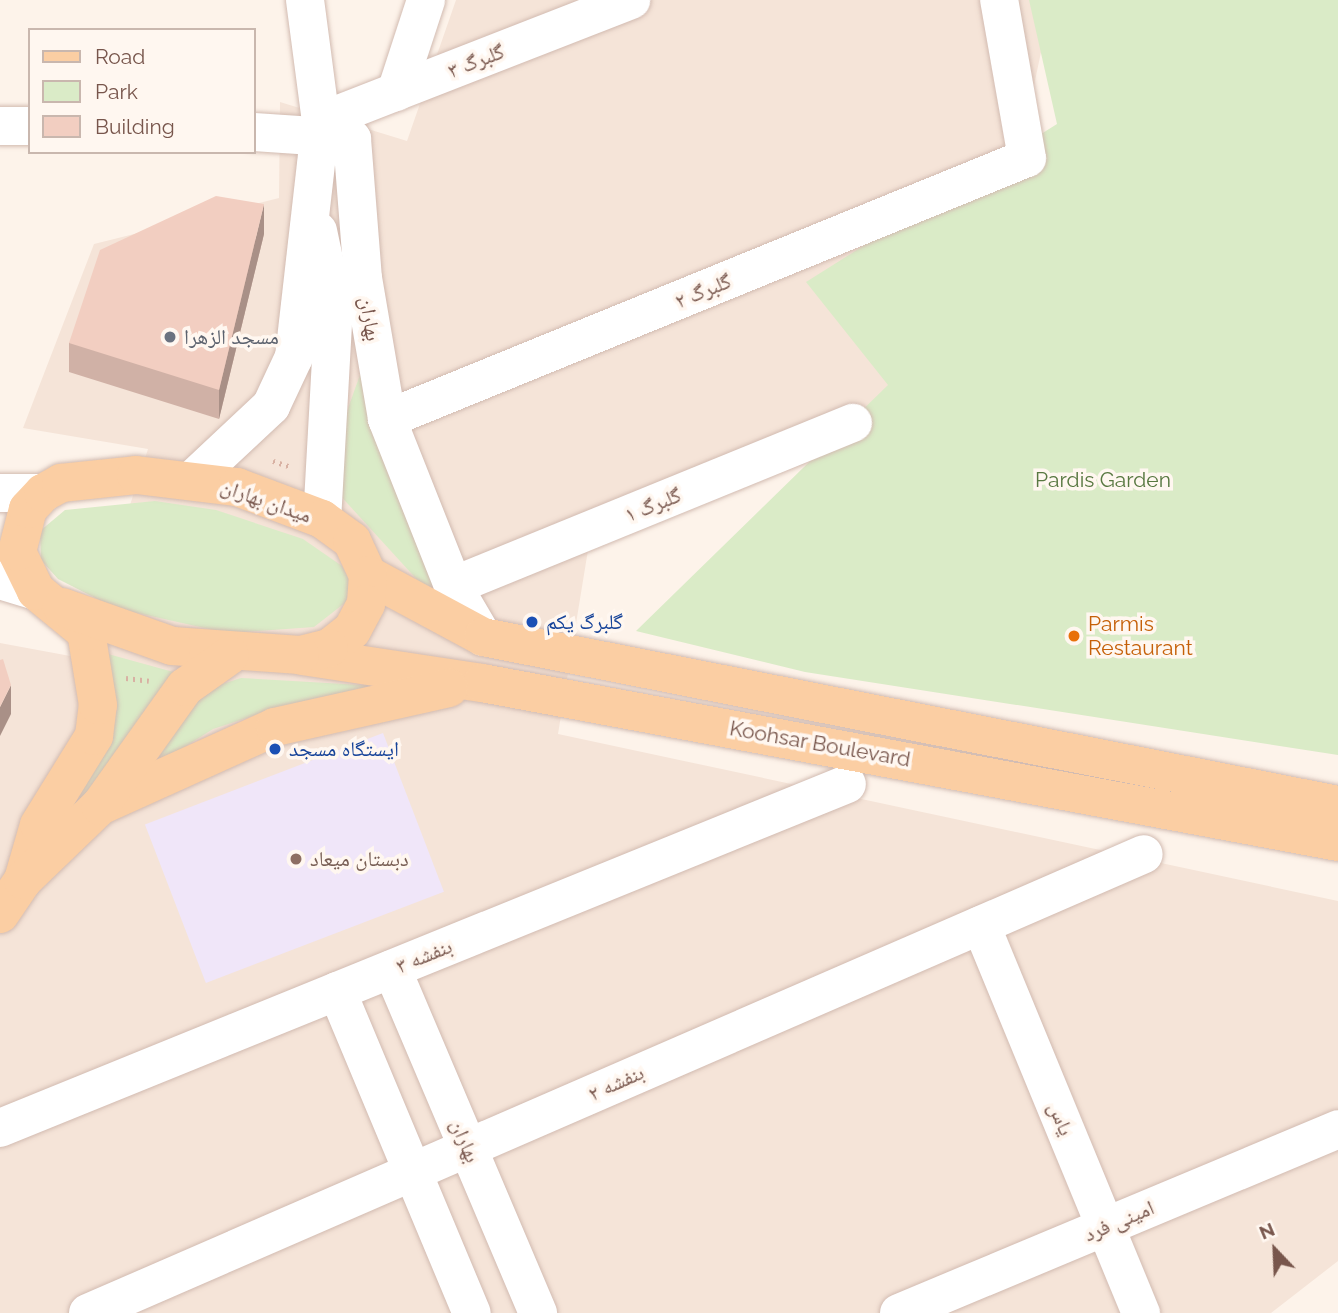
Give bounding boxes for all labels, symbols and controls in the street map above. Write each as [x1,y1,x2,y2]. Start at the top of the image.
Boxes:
legend [28,28,256,154]
street label: گلبرگ ۳ [444,39,508,83]
text: Road [95,44,145,69]
text: Park [95,79,138,104]
text: Building [95,114,175,139]
street label: گلبرگ ۲ [671,268,735,314]
street label: بهاران [354,295,386,343]
place label: مسجد الزهرا [184,324,279,350]
marker: مسجد الزهرا [162,329,178,345]
park label: Pardis Garden [1035,467,1171,493]
street label: میدان بهاران [217,474,315,528]
street label: گلبرگ ۱ [621,482,685,528]
place label: گلبرگ یکم [546,609,623,635]
place label: Parmis Restaurant [1088,611,1193,661]
marker: گلبرگ یکم [524,614,540,630]
marker: Parmis Restaurant [1066,628,1082,644]
street label: Koohsar Boulevard [727,716,913,772]
place label: ایستگاه مسجد [289,736,399,762]
marker: ایستگاه مسجد [267,741,283,757]
place label: دبستان میعاد [310,846,409,872]
marker: دبستان میعاد [288,851,304,867]
street label: بنفشه ۳ [392,933,456,979]
street label: بنفشه ۲ [584,1060,648,1106]
street label: یاس [1043,1099,1079,1139]
street label: بهاران [445,1116,485,1166]
street label: امینی فرد [1080,1195,1158,1247]
north arrow [1240,1215,1310,1285]
text: N [1256,1218,1278,1244]

